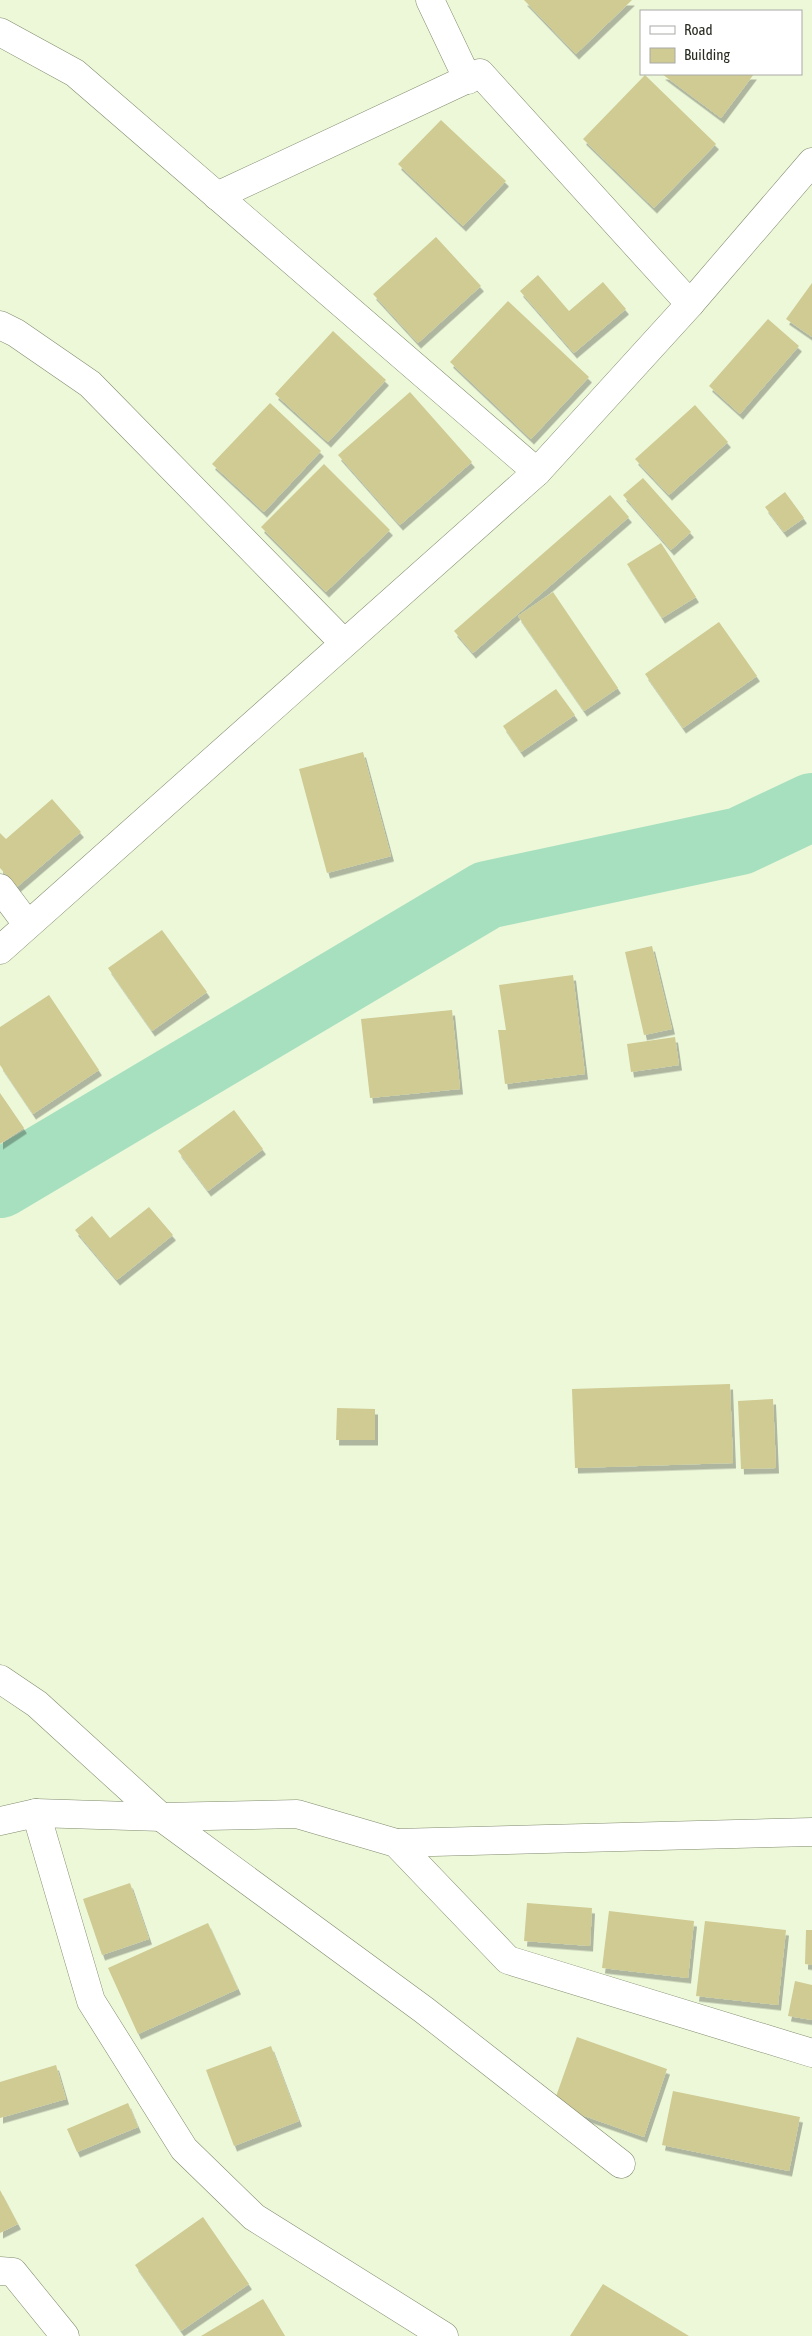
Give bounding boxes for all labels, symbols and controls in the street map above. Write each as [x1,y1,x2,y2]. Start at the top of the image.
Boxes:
legend [640,10,802,75]
text: Road [684,21,713,38]
text: Building [684,46,730,63]

